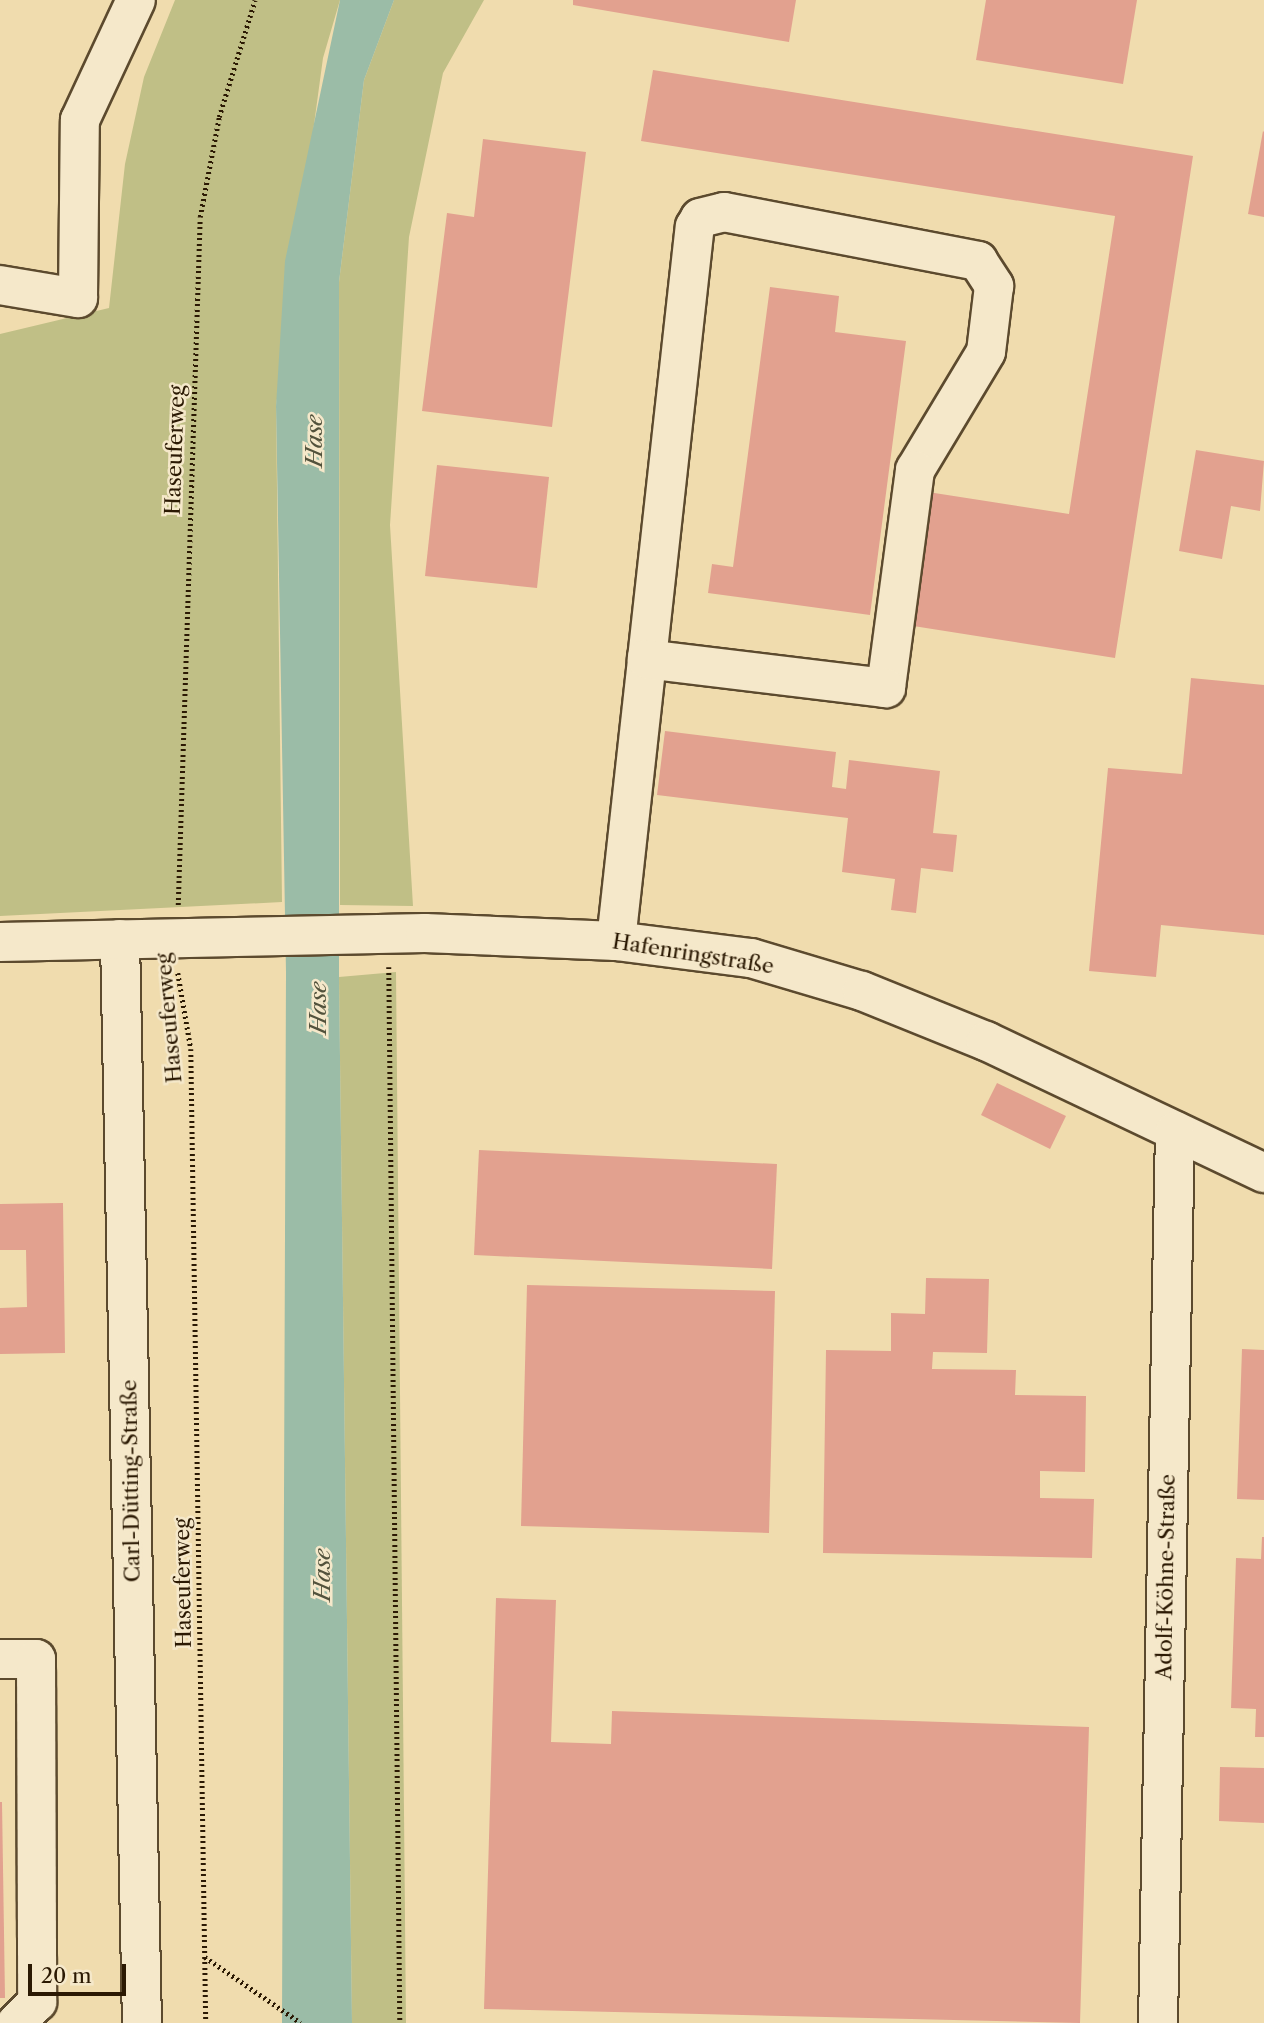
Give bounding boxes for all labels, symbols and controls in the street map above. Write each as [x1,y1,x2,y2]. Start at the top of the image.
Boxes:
street label: Haseuferweg [160,384,190,516]
water label: Hase [300,415,328,467]
street label: Hafenringstraße [610,929,776,979]
street label: Haseuferweg [151,952,187,1084]
water label: Hase [304,982,332,1034]
street label: Carl-Dütting-Straße [117,1379,145,1583]
street label: Adolf-Köhne-Straße [1152,1474,1180,1680]
street label: Haseuferweg [169,1518,197,1648]
water label: Hase [308,1549,336,1601]
scale bar [32,1950,130,1994]
text: 20 m [41,1963,92,1988]

